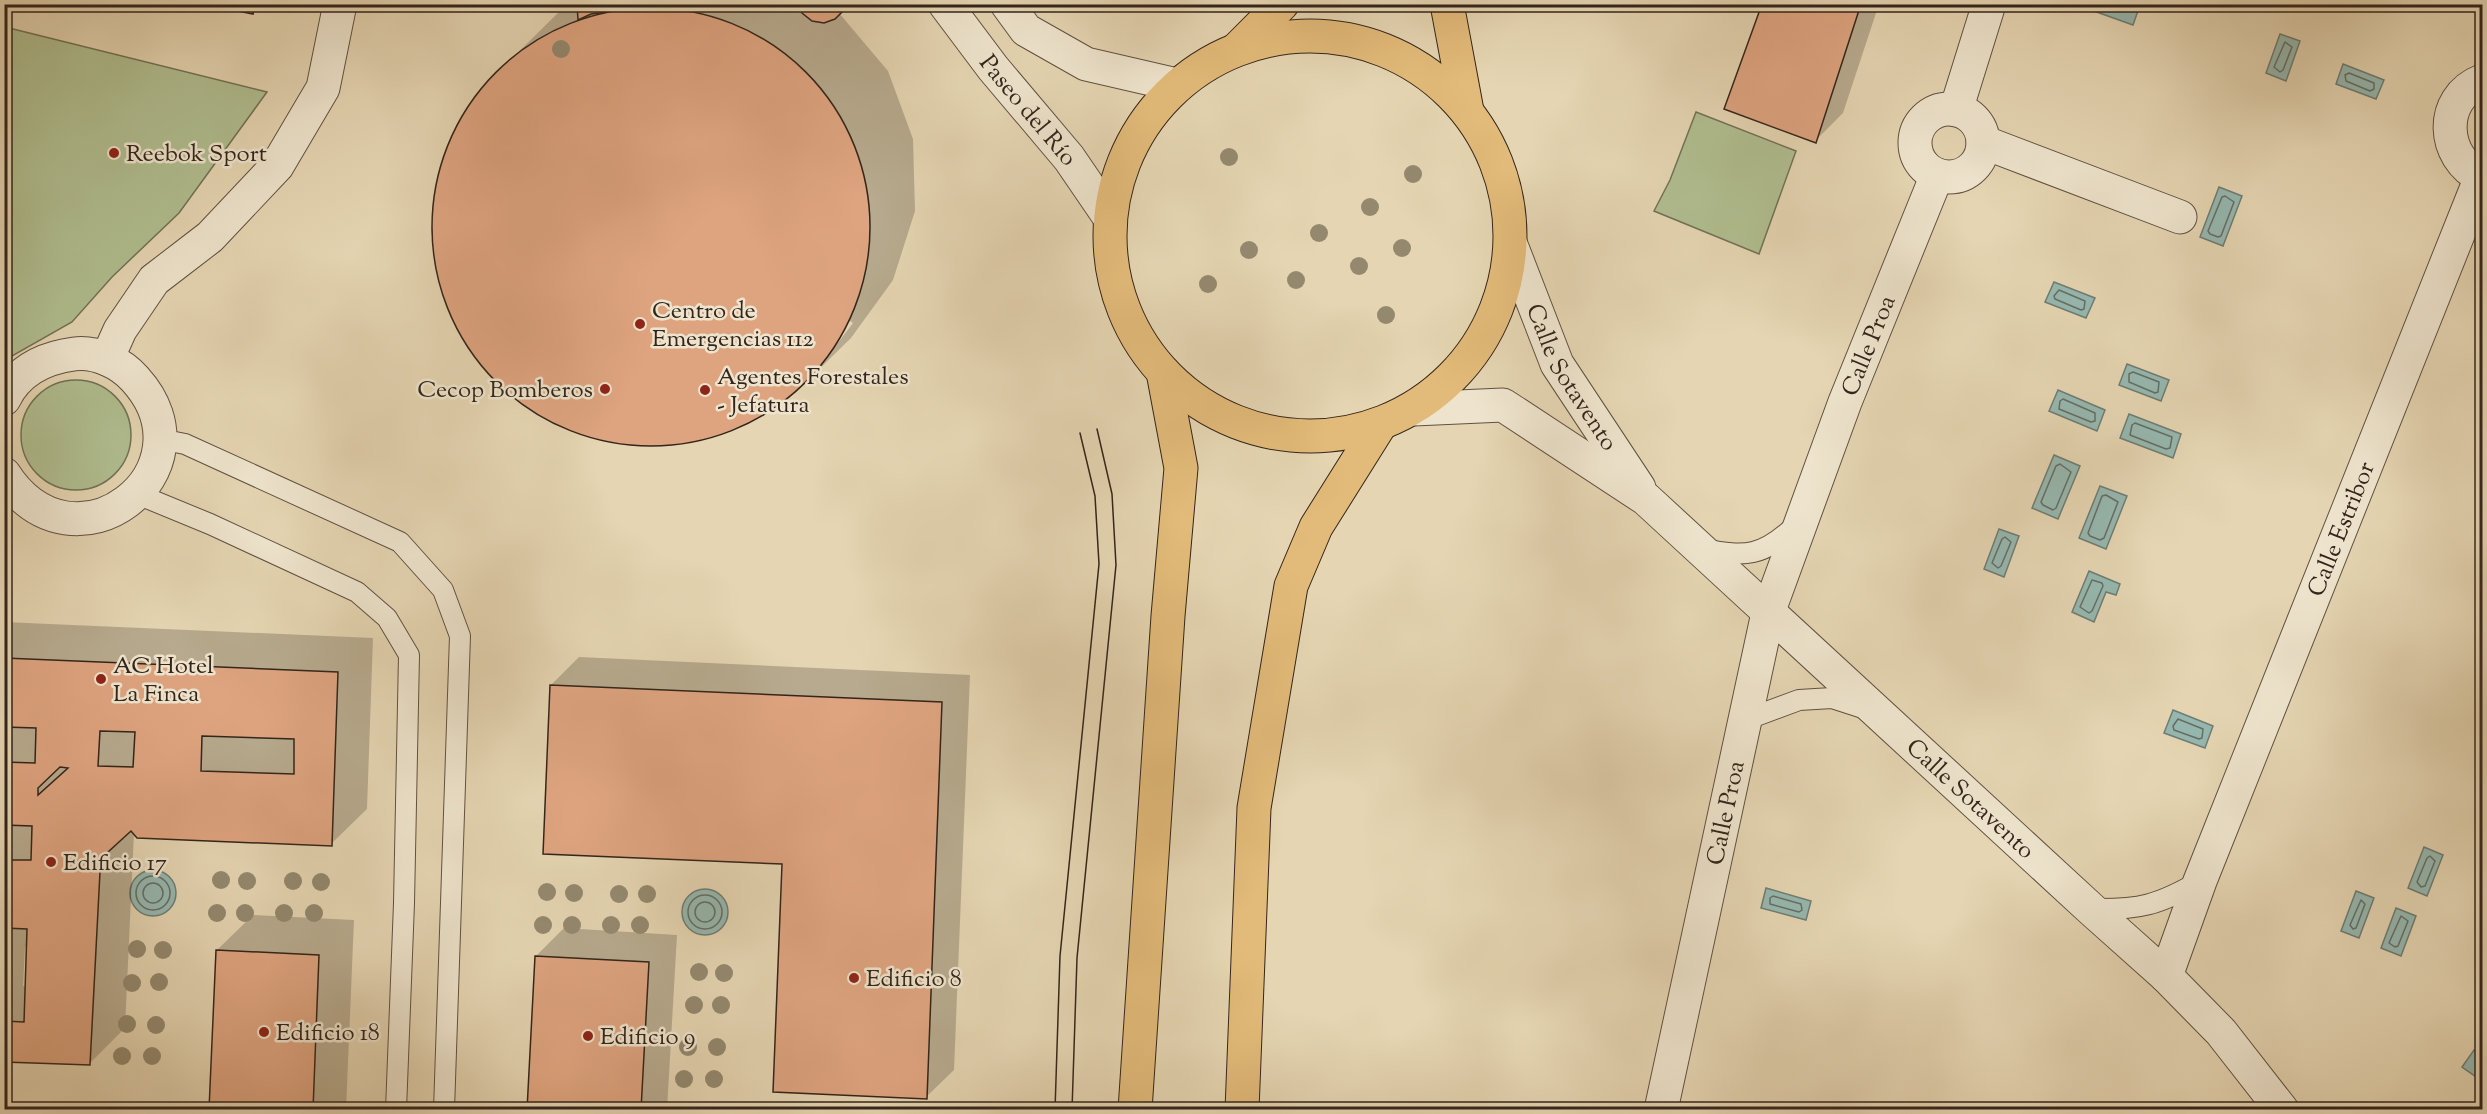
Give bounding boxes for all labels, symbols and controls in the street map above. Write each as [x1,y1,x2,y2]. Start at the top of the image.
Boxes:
street label: Paseo del Río [970,48,1084,174]
place label: Reebok Sport [126,138,267,172]
marker: Reebok Sport [107,146,121,160]
street label: Calle Proa [1834,291,1905,402]
place label: Centro de Emergencias 112 [652,295,814,357]
street label: Calle Sotavento [1516,299,1625,458]
marker: Centro de Emergencias 112 [633,317,647,331]
place label: Agentes Forestales - Jefatura [717,361,909,423]
place label: Cecop Bomberos [417,374,593,408]
marker: Cecop Bomberos [598,382,612,396]
marker: Agentes Forestales - Jefatura [698,383,712,397]
street label: Calle Estribor [2300,457,2385,602]
place label: AC Hotel La Finca [113,650,214,712]
marker: AC Hotel La Finca [94,672,108,686]
street label: Calle Sotavento [1898,732,2041,868]
street label: Calle Proa [1699,758,1755,869]
place label: Edificio 17 [63,847,167,881]
marker: Edificio 17 [44,855,58,869]
place label: Edificio 8 [866,963,962,997]
marker: Edificio 8 [847,971,861,985]
place label: Edificio 18 [276,1017,380,1051]
place label: Edificio 9 [600,1021,695,1055]
marker: Edificio 18 [257,1025,271,1039]
marker: Edificio 9 [581,1029,595,1043]

